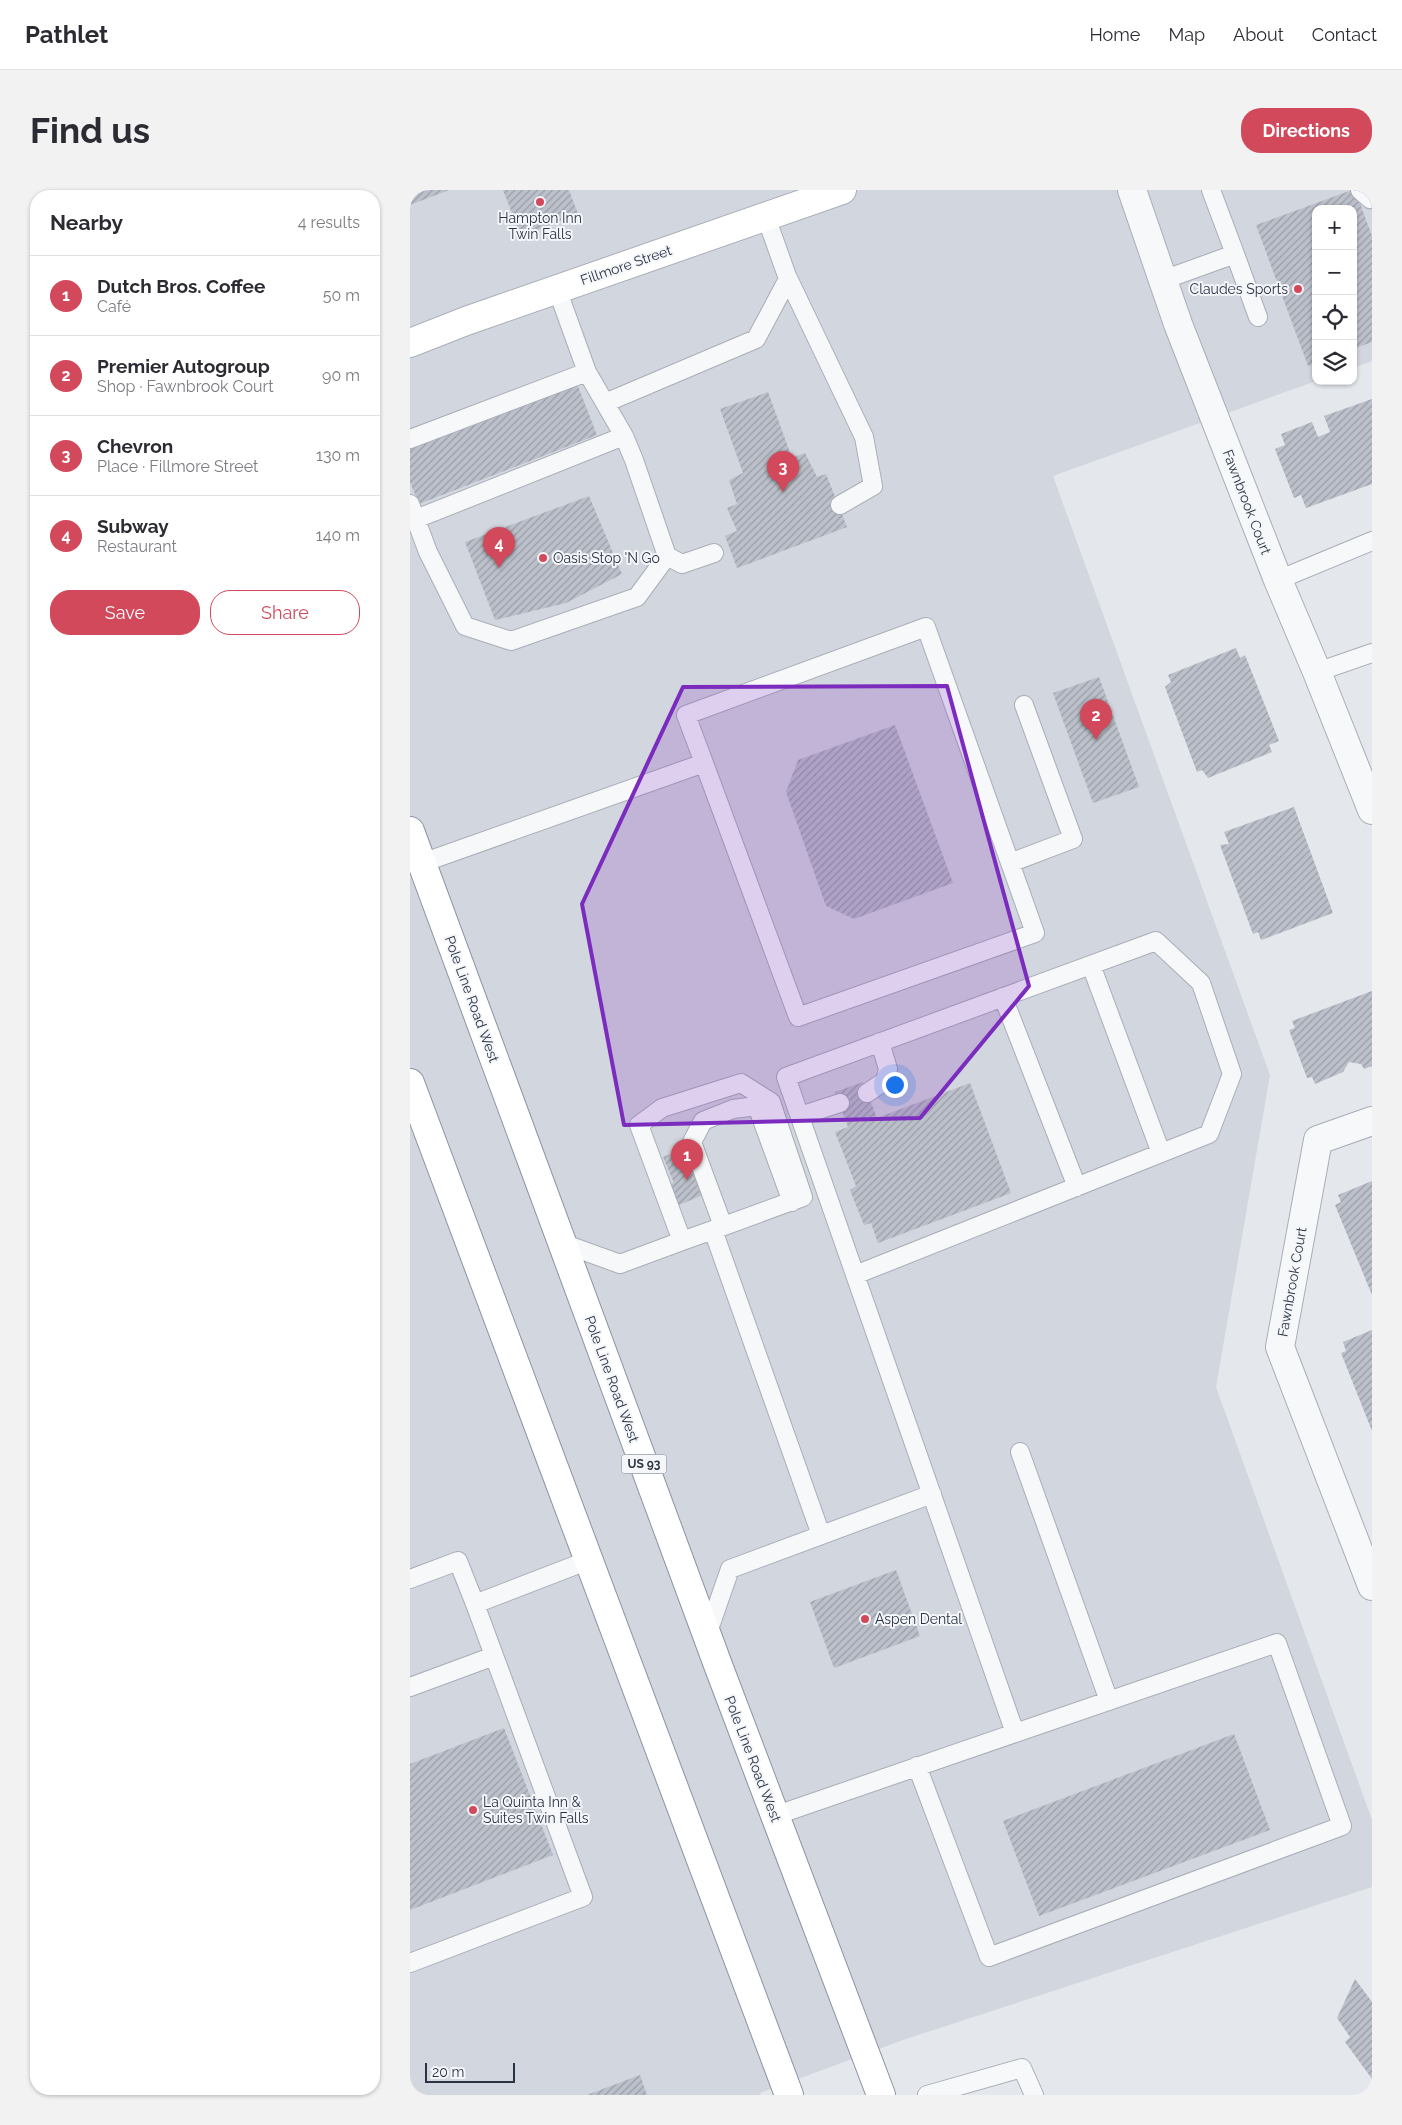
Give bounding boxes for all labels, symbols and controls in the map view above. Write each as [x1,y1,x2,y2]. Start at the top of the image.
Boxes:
text: Pathlet [25,20,108,49]
text: Home [1089,24,1140,45]
text: Map [1168,24,1205,45]
text: About [1233,24,1284,45]
text: Contact [1312,24,1377,45]
button: Directions [1241,108,1372,153]
text: Find us [30,110,150,151]
marker: Hampton Inn Twin Falls [534,196,546,208]
map controls [1312,205,1357,385]
button: + [1312,205,1357,250]
text: Nearby [50,210,123,235]
place label: Hampton Inn Twin Falls [498,210,582,242]
text: 4 results [298,213,360,232]
street label: Fillmore Street [578,242,674,288]
button: − [1312,250,1357,295]
text: Dutch Bros. Coffee [97,275,265,297]
place label: Claudes Sports [1190,281,1288,297]
marker: Claudes Sports [1292,283,1304,295]
text: 1 [62,286,70,305]
text: 50 m [323,286,360,305]
button: locate [1312,295,1357,340]
text: Café [97,297,131,316]
button: layers [1312,340,1357,385]
text: Premier Autogroup [97,355,270,377]
text: 2 [61,366,71,385]
text: 90 m [322,366,360,385]
text: Shop · Fawnbrook Court [97,377,274,396]
text: Chevron [97,435,173,457]
text: 3 [62,446,70,465]
text: 130 m [316,446,360,465]
street label: Fawnbrook Court [1220,447,1274,557]
pin: 3 [767,451,799,492]
text: Place · Fillmore Street [97,457,258,476]
text: Subway [97,515,169,537]
text: 4 [61,526,71,545]
text: 140 m [316,526,360,545]
pin: 4 [483,527,515,568]
text: Restaurant [97,537,177,556]
place label: Oasis Stop 'N Go [553,550,660,566]
marker: Oasis Stop 'N Go [537,552,549,564]
button: Save [50,590,200,635]
button: Share [210,590,360,635]
pin: 2 [1080,699,1112,740]
street label: Pole Line Road West [442,933,502,1065]
your location [882,1072,908,1098]
pin: 1 [671,1139,703,1180]
street label: Fawnbrook Court [1274,1226,1310,1338]
street label: Pole Line Road West [582,1313,642,1445]
road number: US 93 [622,1454,666,1474]
place label: Aspen Dental [875,1611,962,1627]
marker: Aspen Dental [859,1613,871,1625]
street label: Pole Line Road West [722,1694,785,1825]
place label: La Quinta Inn & Suites Twin Falls [483,1794,589,1826]
marker: La Quinta Inn & Suites Twin Falls [467,1804,479,1816]
scale bar [425,2060,515,2083]
text: 20 m [432,2064,464,2080]

